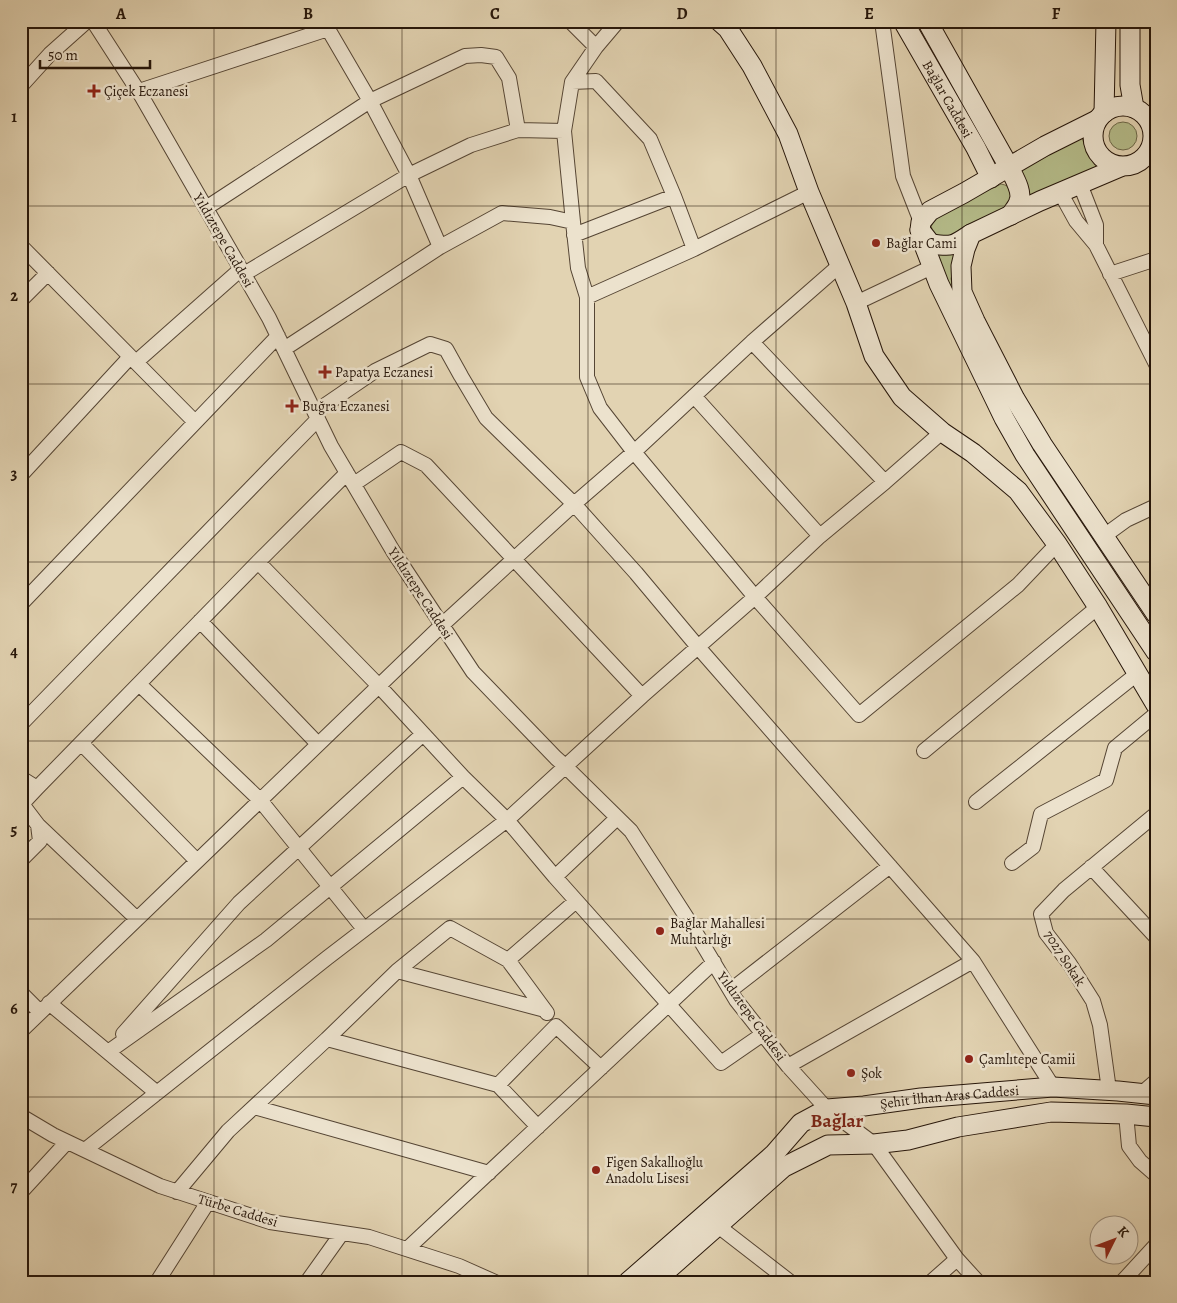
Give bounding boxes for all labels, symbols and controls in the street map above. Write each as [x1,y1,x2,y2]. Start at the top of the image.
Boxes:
text: A [115,3,127,25]
text: B [303,3,313,25]
text: C [490,3,500,25]
text: D [676,3,688,25]
text: E [864,3,874,25]
text: F [1052,3,1061,25]
scale bar [40,38,150,70]
text: 50 m [48,45,78,65]
street label: Bağlar Caddesi [918,57,977,141]
place label: Çiçek Eczanesi [104,82,189,101]
marker: Çiçek Eczanesi [88,85,100,97]
text: 1 [11,106,17,128]
street label: Yıldıztepe Caddesi [188,189,258,291]
place label: Bağlar Cami [886,234,957,253]
marker: Bağlar Cami [870,237,882,249]
text: 2 [10,285,18,307]
place label: Papatya Eczanesi [335,363,433,382]
marker: Papatya Eczanesi [319,366,331,378]
place label: Buğra Eczanesi [302,397,390,416]
marker: Buğra Eczanesi [286,400,298,412]
text: 3 [11,463,18,485]
street label: Yıldıztepe Caddesi [383,543,458,643]
text: 4 [10,641,18,663]
text: 5 [11,819,18,841]
place label: Bağlar Mahallesi Muhtarlığı [670,914,765,949]
marker: Bağlar Mahallesi Muhtarlığı [654,925,666,937]
street label: 7027 Sokak [1039,927,1090,990]
street label: Yıldıztepe Caddesi [712,967,791,1065]
text: 6 [10,998,18,1020]
place label: Çamlıtepe Camii [979,1050,1076,1069]
marker: Çamlıtepe Camii [963,1053,975,1065]
place label: Şok [861,1064,882,1083]
marker: Şok [845,1067,857,1079]
street label: Şehit İlhan Aras Caddesi [879,1081,1020,1114]
district label: Bağlar [811,1108,864,1134]
place label: Figen Sakallıoğlu Anadolu Lisesi [605,1153,704,1188]
marker: Figen Sakallıoğlu Anadolu Lisesi [590,1164,602,1176]
text: 7 [11,1176,18,1198]
street label: Türbe Caddesi [196,1189,280,1232]
north arrow [1090,1216,1140,1266]
text: K [1113,1222,1134,1242]

